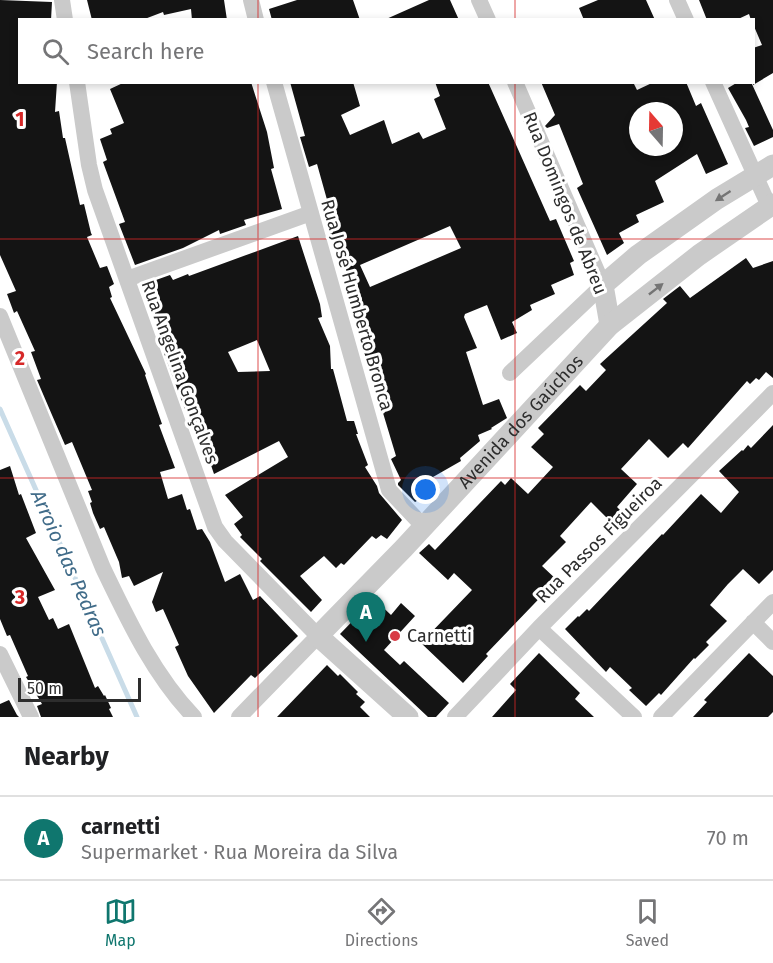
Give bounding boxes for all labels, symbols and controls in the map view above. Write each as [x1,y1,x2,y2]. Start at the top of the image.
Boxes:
search box [18,18,755,84]
icon: search [39,35,72,68]
text: Search here [87,38,205,65]
north arrow [629,102,683,156]
text: 1 [15,107,25,131]
street label: Rua Domingos de Abreu [518,109,612,297]
one-way arrow [715,190,731,201]
street label: Rua José Humberto Bronca [316,197,398,413]
street label: Rua Angelina Gonçalves [137,277,223,467]
one-way arrow [648,282,664,295]
text: 2 [15,346,25,370]
street label: Avenida dos Gaúchos [453,350,588,493]
street label: Rua Passos Figueiroa [531,472,667,608]
your location [411,475,440,504]
water label: Arroio das Pedras [26,485,112,640]
text: 3 [14,585,25,609]
pin: A [346,592,386,642]
place label: Carnetti [407,625,472,647]
marker: Carnetti [388,629,402,643]
scale bar [18,675,141,702]
text: 50 m [27,679,62,698]
text: Nearby [24,741,109,772]
text: carnetti [81,813,160,840]
text: A [38,826,49,850]
text: 70 m [707,826,749,850]
text: Supermarket · Rua Moreira da Silva [81,840,398,864]
tab: Map [104,895,137,950]
tab: Directions [345,895,418,950]
tab: Saved [626,895,669,950]

